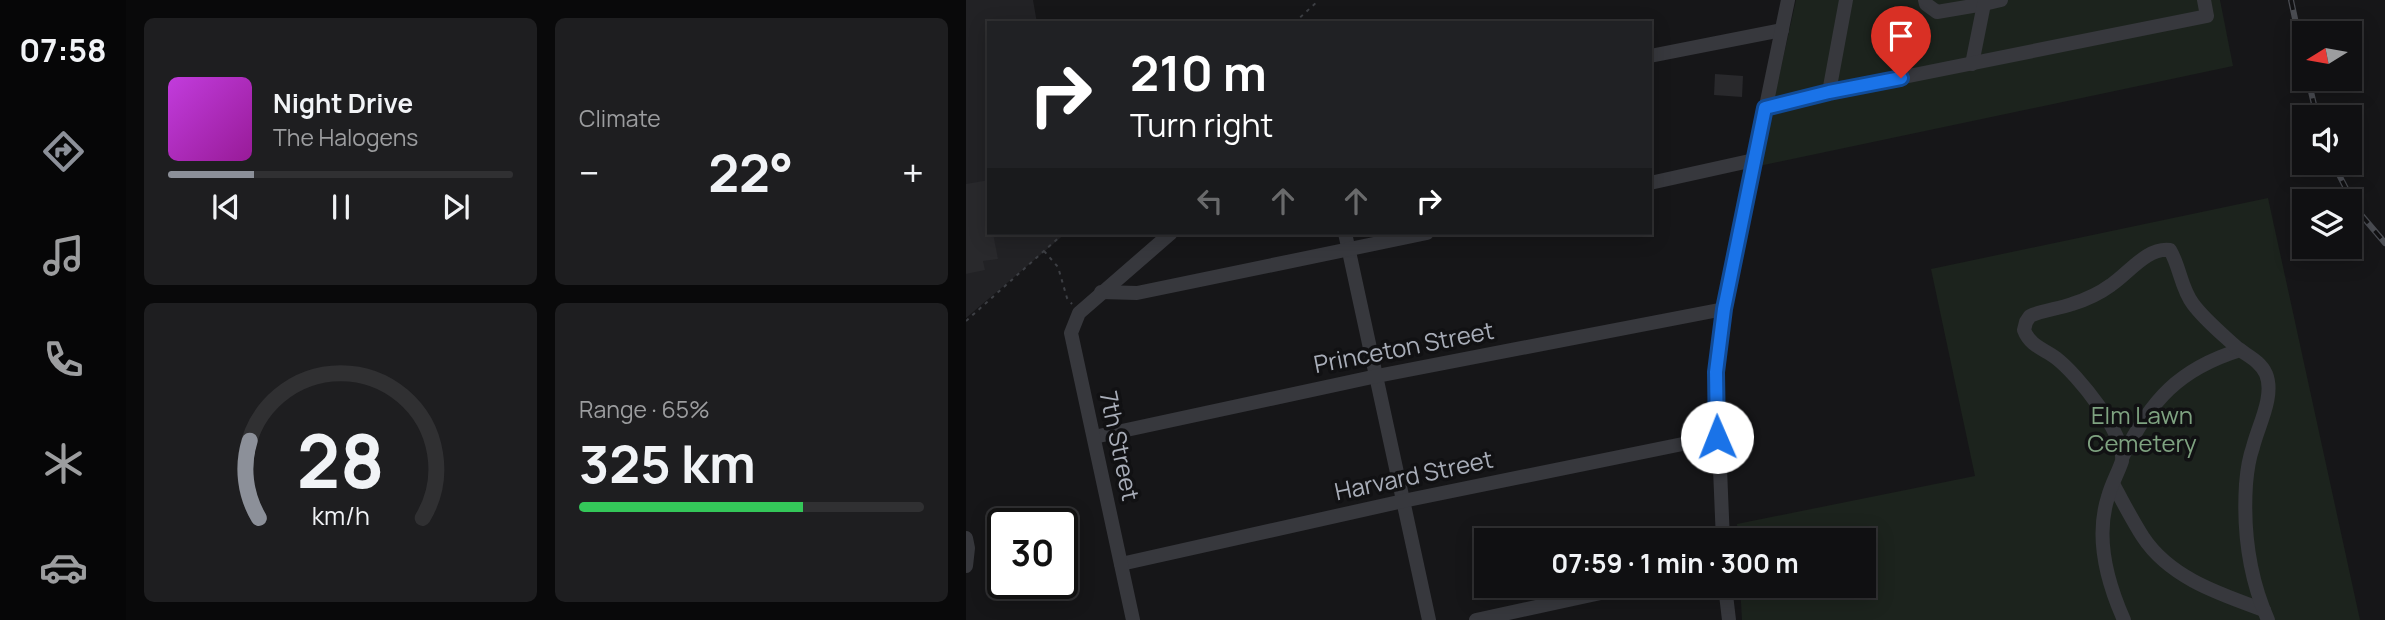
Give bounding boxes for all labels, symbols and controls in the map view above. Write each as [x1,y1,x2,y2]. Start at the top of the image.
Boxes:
pin [1871,6,1931,78]
icon: arrive [1882,17,1920,55]
north arrow [2292,21,2362,91]
map controls [2292,21,2362,259]
text: 07:58 [19,28,107,72]
text: 210 m [1130,39,1267,106]
icon: right [1015,49,1106,140]
text: Night Drive [273,85,413,121]
text: Climate [579,102,661,134]
text: Turn right [1130,103,1273,147]
button: sound [2292,105,2362,175]
text: The Halogens [273,121,418,153]
icon: directions [39,127,88,176]
text: 22° [708,137,793,208]
text: − [579,146,600,198]
text: + [902,146,924,198]
icon: left [1191,182,1229,220]
icon: ahead [1264,182,1302,220]
icon: ahead [1337,182,1375,220]
icon: right [1410,182,1448,220]
icon: previous [207,188,245,226]
icon: pause [322,188,360,226]
icon: next [437,188,475,226]
button: layers [2292,189,2362,259]
icon: music [39,231,88,280]
street label: Princeton Street [1311,313,1497,380]
icon: phone [39,335,88,384]
street label: 7th Street [1093,388,1148,504]
text: Range · 65% [579,393,710,425]
park label: Elm Lawn Cemetery [2087,398,2197,459]
position arrow [1680,400,1754,474]
text: 28 [297,411,384,511]
text: 325 km [579,428,756,499]
icon: climate [39,439,88,488]
street label: Harvard Street [1331,442,1496,507]
text: km/h [311,498,370,533]
speed limit sign: 30 [987,508,1078,599]
icon: car [39,543,88,592]
text: 07:59 · 1 min · 300 m [1551,545,1799,581]

